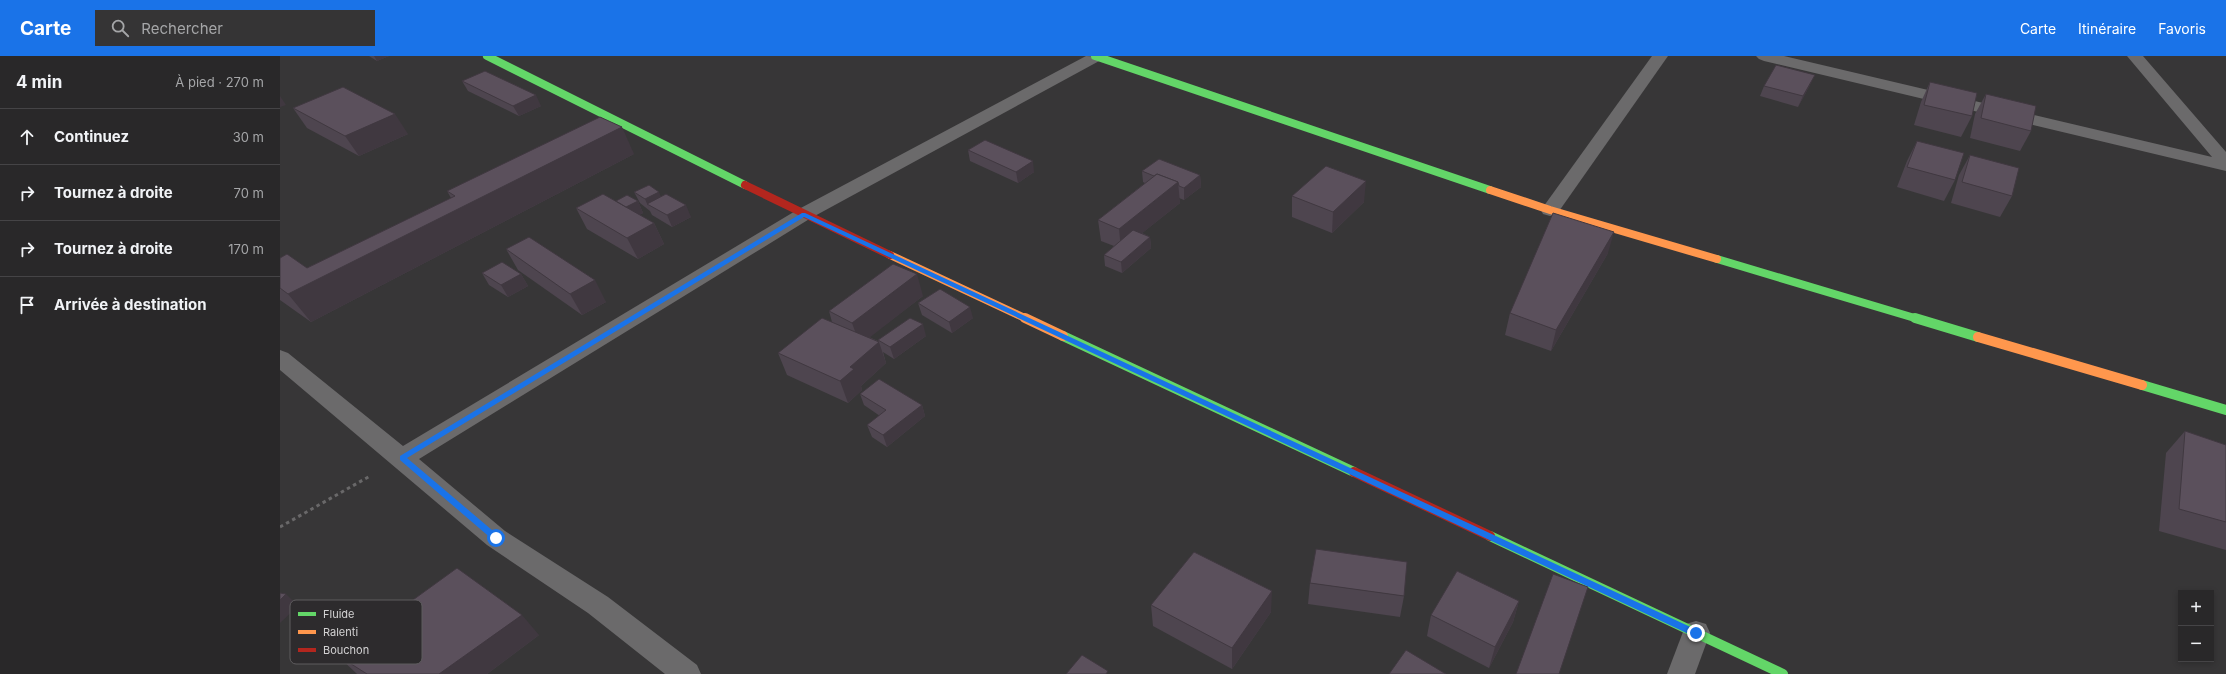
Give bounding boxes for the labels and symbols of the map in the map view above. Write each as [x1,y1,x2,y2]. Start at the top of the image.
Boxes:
route start [487,529,505,547]
legend [290,600,422,664]
text: Fluide [323,607,354,621]
route end [1687,624,1705,642]
text: Ralenti [323,625,358,639]
text: Bouchon [323,643,369,657]

